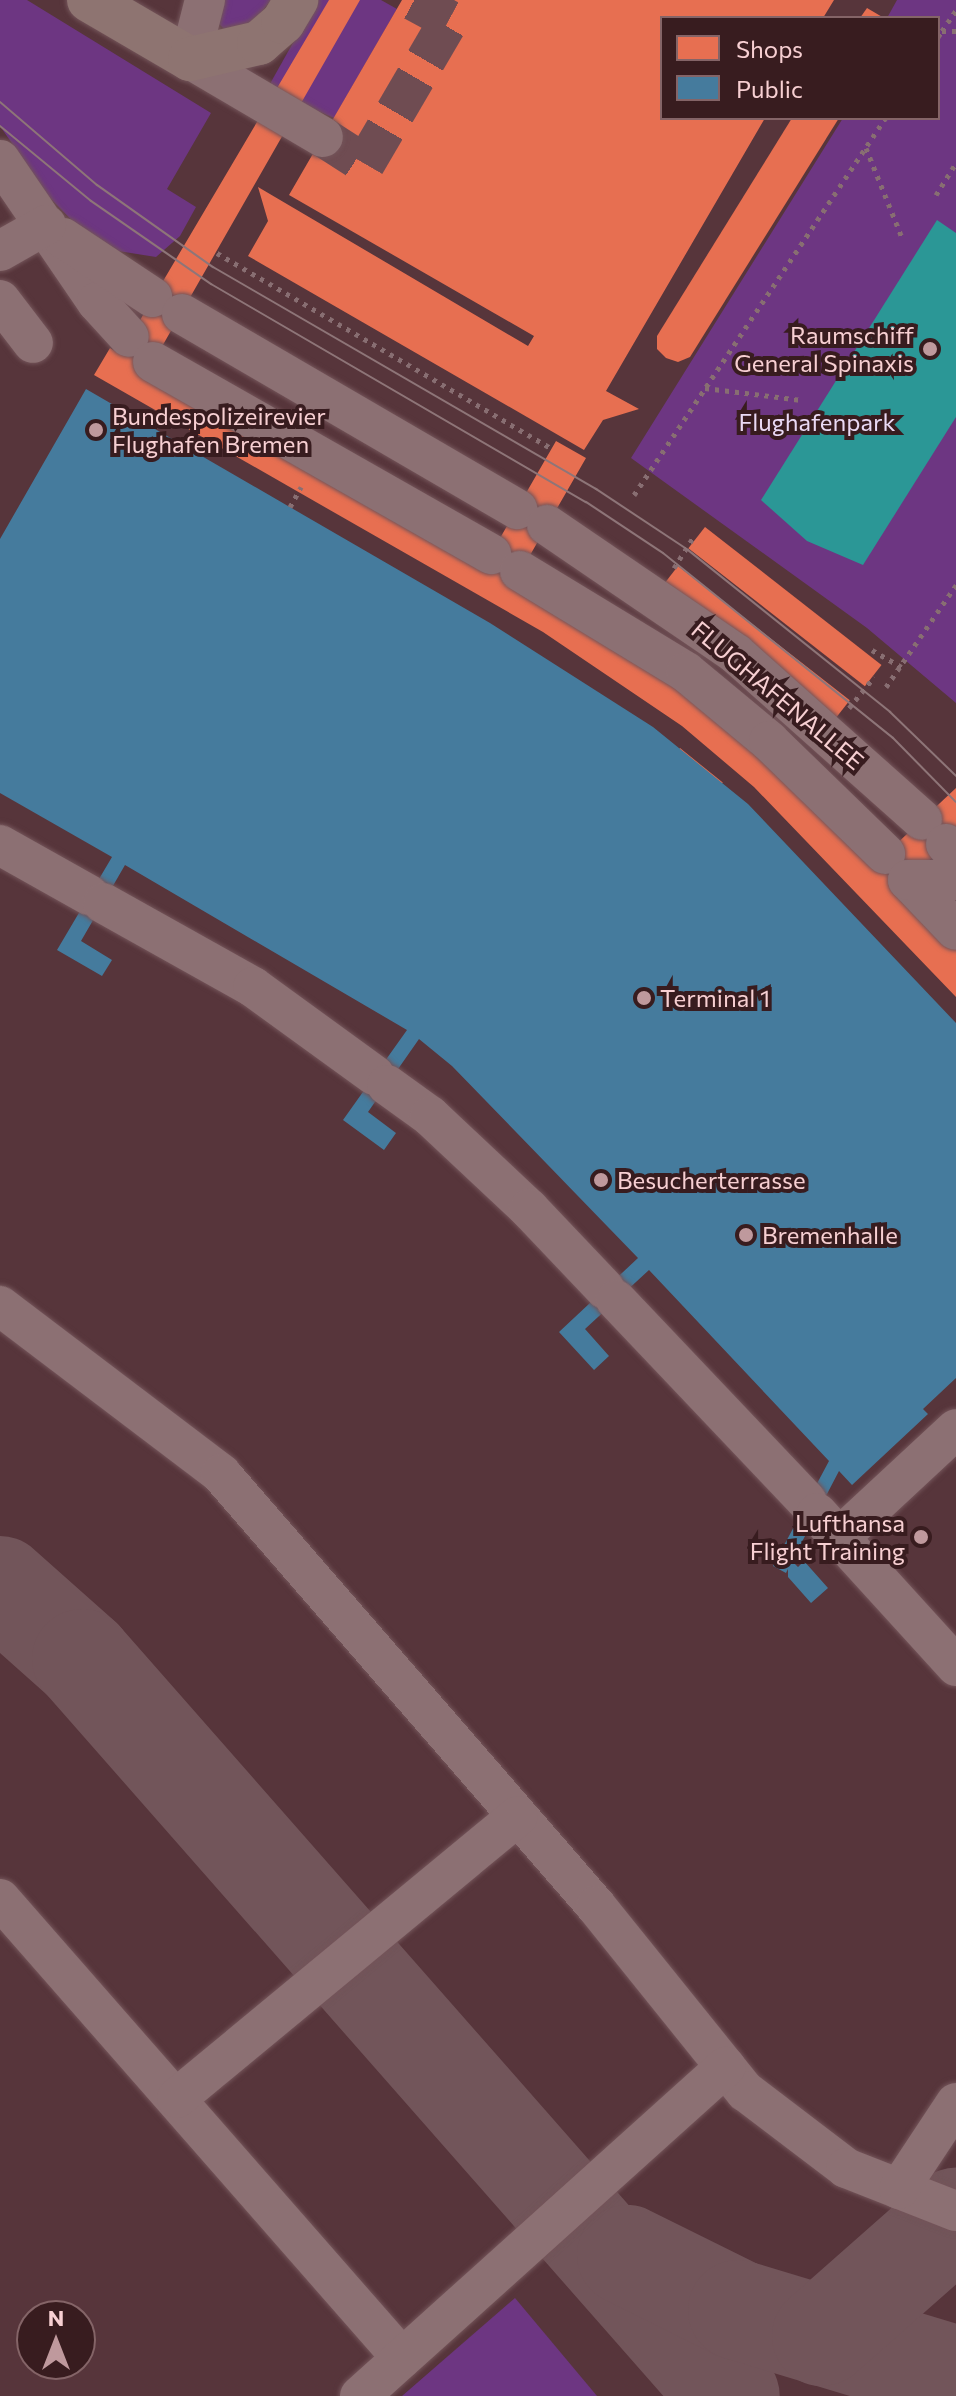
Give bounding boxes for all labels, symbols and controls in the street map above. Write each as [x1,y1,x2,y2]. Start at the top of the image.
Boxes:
legend [660,16,940,120]
text: Shops [736,34,803,63]
text: Public [736,74,803,103]
place label: Raumschiff General Spinaxis [734,321,914,377]
marker: Raumschiff General Spinaxis [921,340,939,358]
place label: Bundespolizeirevier Flughafen Bremen [112,402,326,458]
park label: Flughafenpark [738,408,896,436]
marker: Bundespolizeirevier Flughafen Bremen [87,421,105,439]
street label: FLUGHAFENALLEE [686,615,870,775]
place label: Terminal 1 [660,984,770,1012]
marker: Terminal 1 [635,989,653,1007]
place label: Besucherterrasse [617,1166,806,1194]
marker: Besucherterrasse [592,1171,610,1189]
place label: Bremenhalle [762,1221,898,1249]
marker: Bremenhalle [737,1226,755,1244]
place label: Lufthansa Flight Training [750,1509,905,1565]
marker: Lufthansa Flight Training [912,1528,930,1546]
north arrow [16,2300,96,2380]
text: N [48,2304,64,2331]

